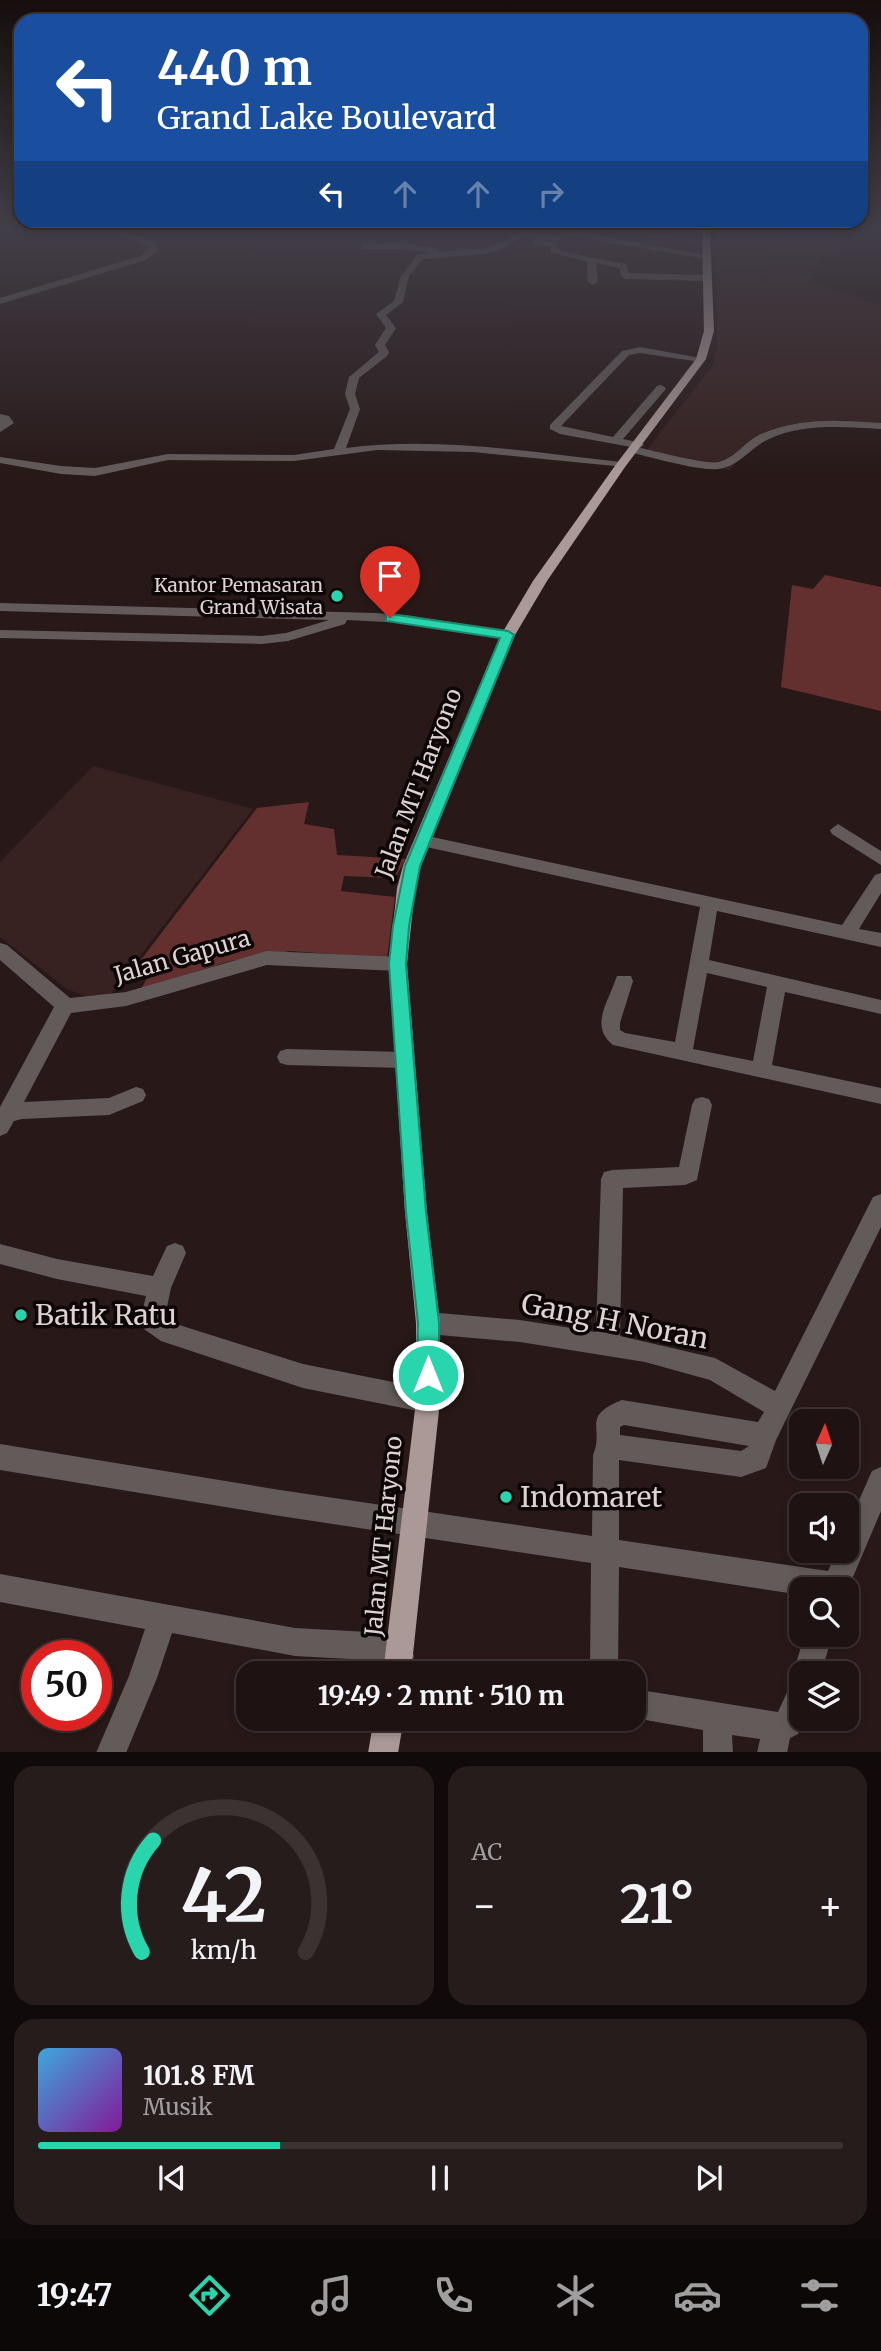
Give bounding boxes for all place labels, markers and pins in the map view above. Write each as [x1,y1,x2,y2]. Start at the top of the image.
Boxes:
pin [360,546,420,618]
place label: Kantor Pemasaran Grand Wisata [154,573,323,619]
marker: Kantor Pemasaran Grand Wisata [329,588,345,604]
place label: Batik Ratu [35,1297,177,1333]
marker: Batik Ratu [13,1307,29,1323]
place label: Indomaret [520,1479,662,1515]
marker: Indomaret [498,1489,514,1505]

